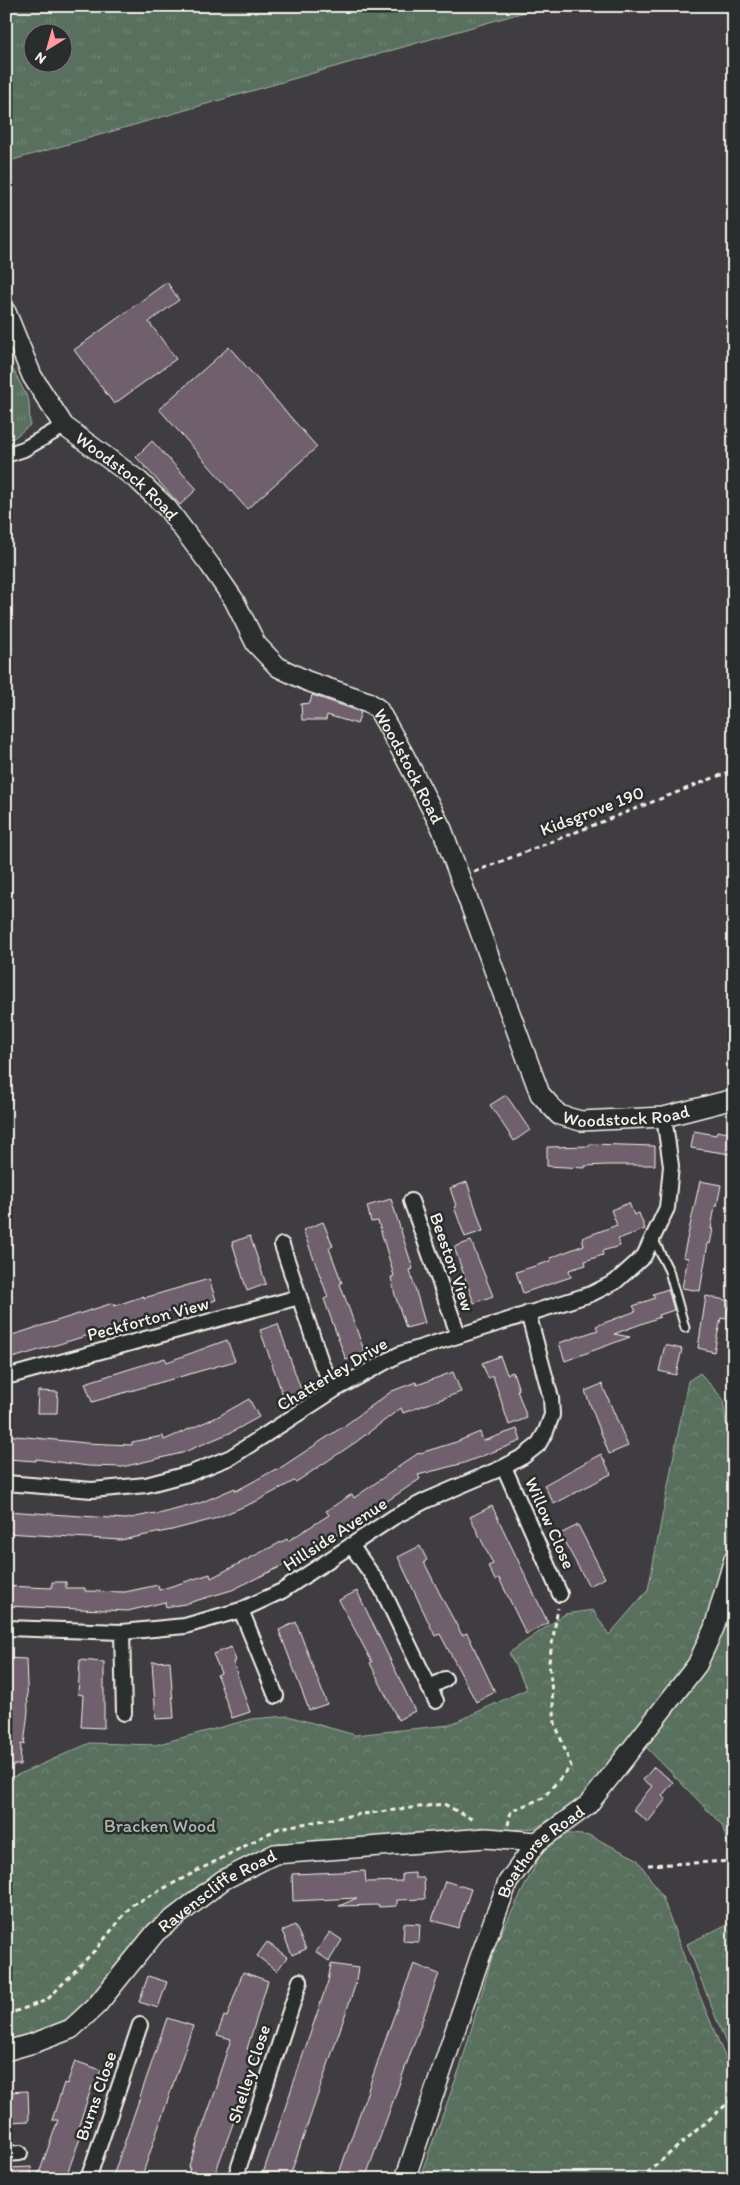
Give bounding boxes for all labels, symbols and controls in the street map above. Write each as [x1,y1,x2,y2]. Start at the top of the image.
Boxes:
north arrow [22,22,72,72]
text: N [32,48,49,68]
street label: Woodstock Road [71,427,183,525]
street label: Woodstock Road [369,705,448,828]
street label: Kidsgrove 190 [537,781,647,841]
street label: Woodstock Road [560,1100,692,1132]
street label: Beeston View [425,1210,479,1314]
street label: Peckforton View [85,1292,211,1346]
street label: Chatterley Drive [273,1332,391,1416]
street label: Willow Close [520,1474,580,1572]
street label: Hillside Avenue [279,1492,391,1576]
street label: Boathorse Road [492,1800,589,1901]
park label: Bracken Wood [104,1815,216,1837]
street label: Ravenscliffe Road [153,1844,280,1938]
street label: Shelley Close [223,2022,275,2126]
street label: Burns Close [70,2048,122,2144]

